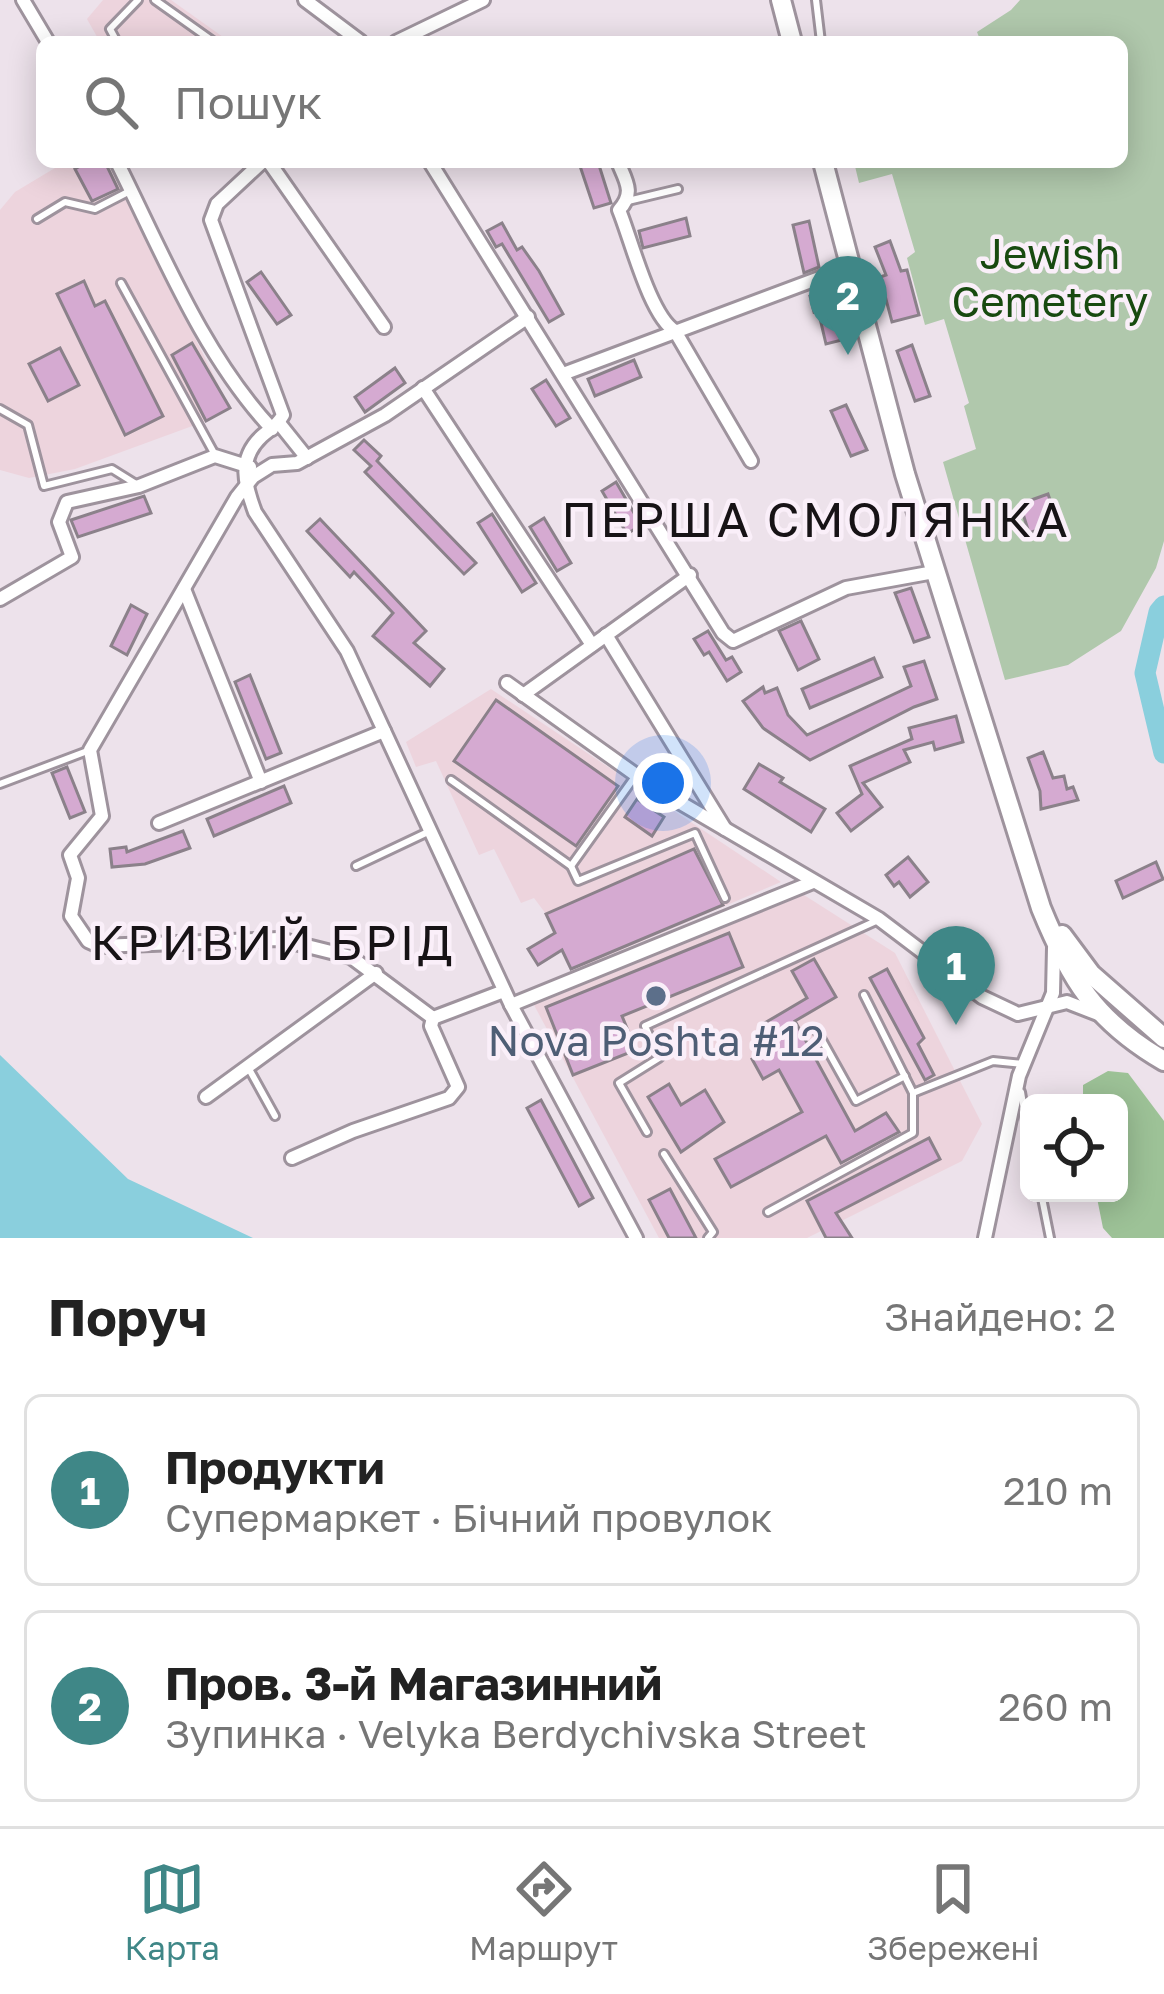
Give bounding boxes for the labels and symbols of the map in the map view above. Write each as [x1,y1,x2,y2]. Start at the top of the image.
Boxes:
park label: Jewish Cemetery [952,228,1148,326]
pin: 2 [809,256,887,355]
district label: ПЕРША СМОЛЯНКА [561,490,1071,548]
your location [633,753,693,813]
district label: КРИВИЙ БРІД [90,913,456,971]
pin: 1 [917,926,995,1025]
marker: Nova Poshta #12 [643,983,669,1009]
place label: Nova Poshta #12 [487,1015,825,1065]

